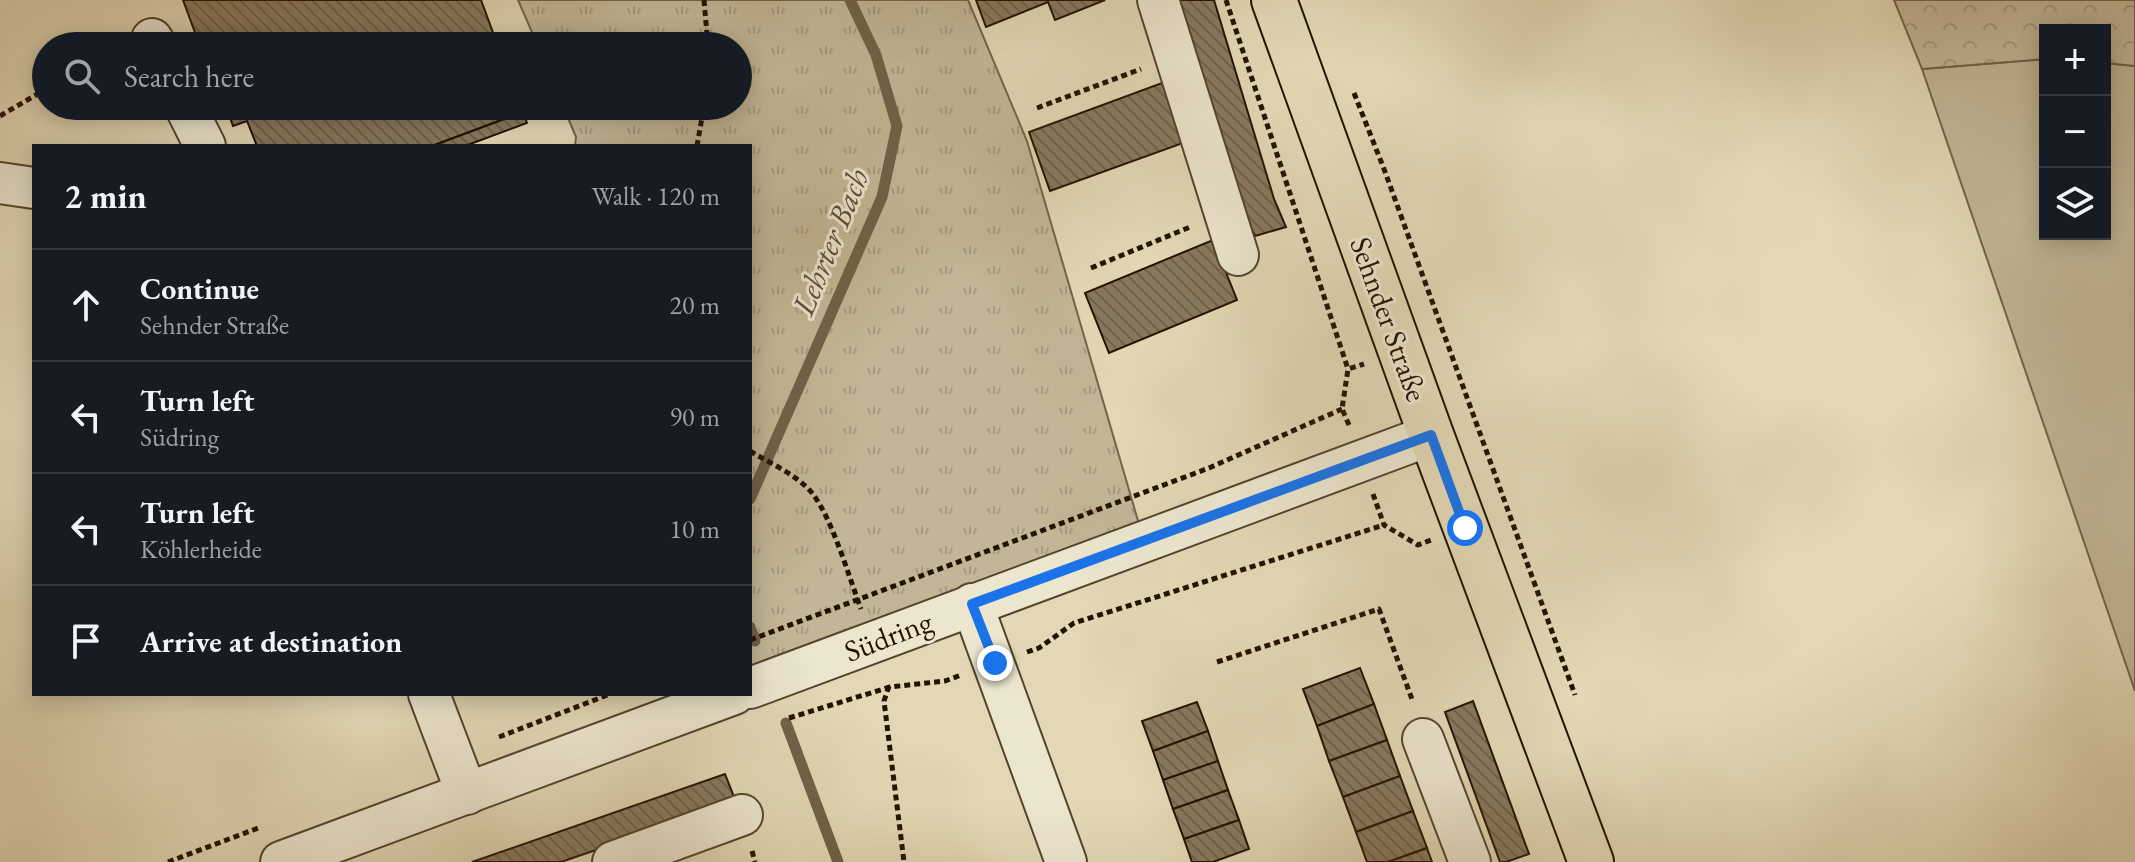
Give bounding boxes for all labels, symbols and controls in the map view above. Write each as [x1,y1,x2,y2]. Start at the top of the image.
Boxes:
map controls [2039,24,2111,240]
button: + [2039,24,2111,96]
search box [32,32,752,120]
icon: search [60,54,104,98]
text: Search here [124,57,254,96]
button: − [2039,96,2111,168]
water label: Lehrter Bach [781,162,879,322]
button: layers [2039,168,2111,240]
text: 2 min [64,174,147,218]
text: Walk · 120 m [592,179,720,213]
street label: Sehnder Straße [1341,232,1437,406]
text: Continue [140,269,259,308]
icon: ahead [64,283,108,327]
text: 20 m [670,288,720,322]
text: Sehnder Straße [140,308,289,342]
text: Turn left [140,381,254,420]
icon: left [64,395,108,439]
text: 90 m [670,400,720,434]
text: Südring [140,420,219,454]
text: Turn left [140,493,254,532]
icon: left [64,507,108,551]
route start [1447,510,1483,546]
text: 10 m [670,512,720,546]
text: Köhlerheide [140,532,262,566]
street label: Südring [838,601,938,671]
icon: arrive [64,619,108,663]
text: Arrive at destination [140,622,402,661]
route end [977,645,1013,681]

